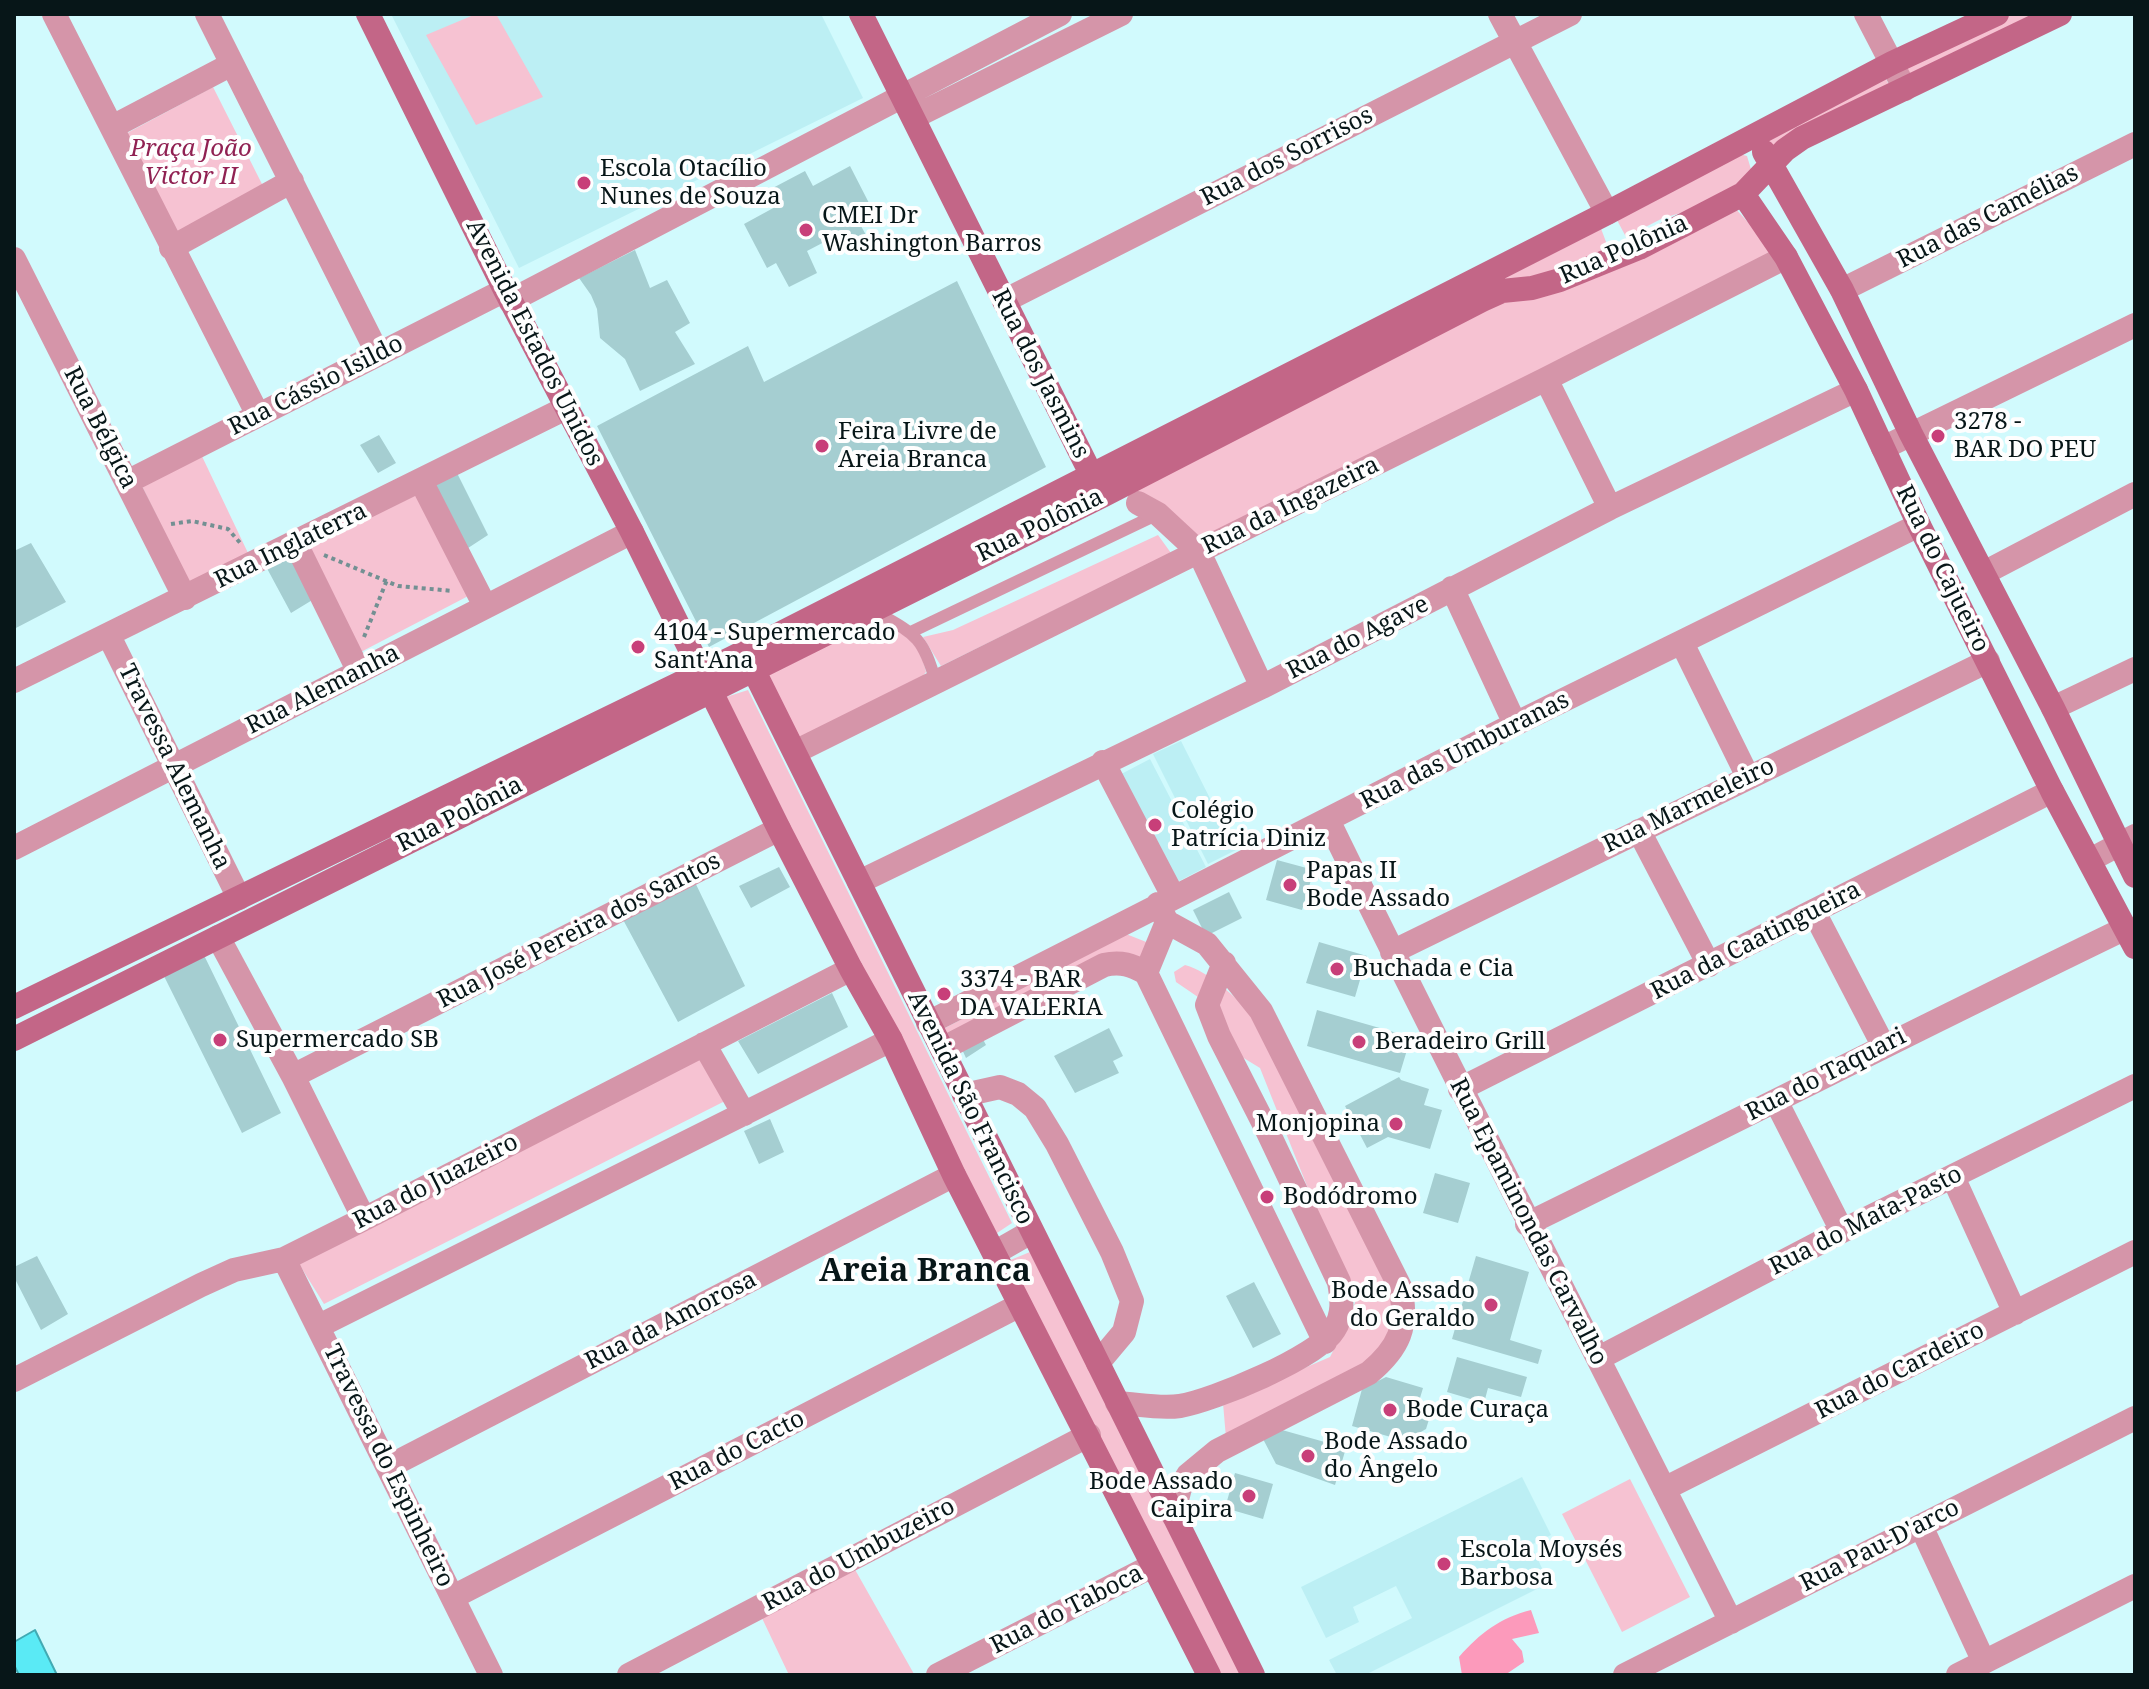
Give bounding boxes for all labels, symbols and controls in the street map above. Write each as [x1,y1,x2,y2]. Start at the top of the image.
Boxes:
street label: Rua dos Sorrisos [1196,101,1378,213]
park label: Praça João Victor II [130,135,252,191]
place label: Escola Otacílio Nunes de Souza [600,155,781,211]
street label: Rua das Camélias [1893,159,2083,275]
marker: Escola Otacílio Nunes de Souza [575,174,593,192]
place label: CMEI Dr Washington Barros [822,202,1042,258]
street label: Rua Polônia [1556,209,1692,291]
street label: Avenida Estados Unidos [459,215,609,471]
marker: CMEI Dr Washington Barros [797,221,815,239]
street label: Rua dos Jasmins [985,285,1095,463]
street label: Rua Cássio Isildo [224,330,408,442]
street label: Rua Bélgica [57,362,143,494]
place label: 3278 - BAR DO PEU [1954,408,2096,464]
place label: Feira Livre de Areia Branca [838,418,997,474]
marker: 3278 - BAR DO PEU [1929,427,1947,445]
marker: Feira Livre de Areia Branca [813,437,831,455]
street label: Rua da Ingazeira [1198,451,1384,561]
street label: Rua do Cajueiro [1889,481,1995,657]
street label: Rua Polônia [972,483,1108,569]
street label: Rua Inglaterra [210,497,372,595]
street label: Rua do Agave [1282,590,1434,686]
place label: 4104 - Supermercado Sant'Ana [654,619,895,675]
marker: 4104 - Supermercado Sant'Ana [629,638,647,656]
street label: Rua Alemanha [241,639,405,741]
street label: Travessa Alemanha [112,660,236,874]
street label: Rua das Umburanas [1356,686,1574,816]
street label: Rua Marmeleiro [1599,752,1779,860]
street label: Rua Polônia [392,771,528,859]
place label: Colégio Patrícia Diniz [1171,797,1326,853]
marker: Colégio Patrícia Diniz [1146,816,1164,834]
street label: Rua José Pereira dos Santos [433,847,725,1015]
place label: Papas II Bode Assado [1306,857,1450,913]
marker: Papas II Bode Assado [1281,876,1299,894]
street label: Rua da Caatingueira [1646,876,1866,1006]
place label: Buchada e Cia [1353,955,1514,983]
marker: Buchada e Cia [1328,960,1346,978]
place label: 3374 - BAR DA VALERIA [960,966,1103,1022]
marker: 3374 - BAR DA VALERIA [935,985,953,1003]
street label: Avenida São Francisco [901,986,1039,1230]
street label: Rua do Taquari [1741,1022,1911,1128]
place label: Supermercado SB [236,1026,439,1054]
place label: Beradeiro Grill [1375,1028,1546,1056]
marker: Supermercado SB [211,1031,229,1049]
marker: Beradeiro Grill [1350,1033,1368,1051]
street label: Rua Epaminondas Carvalho [1443,1074,1613,1370]
place label: Monjopina [1256,1110,1380,1138]
marker: Monjopina [1387,1115,1405,1133]
street label: Rua do Juazeiro [349,1128,523,1236]
street label: Rua do Mata-Pasto [1765,1160,1967,1282]
place label: Bodódromo [1283,1183,1418,1211]
marker: Bodódromo [1258,1188,1276,1206]
district label: Areia Branca [819,1253,1031,1291]
street label: Rua da Amorosa [581,1265,761,1377]
place label: Bode Assado do Geraldo [1331,1277,1475,1333]
marker: Bode Assado do Geraldo [1482,1296,1500,1314]
street label: Rua do Cardeiro [1811,1316,1989,1426]
street label: Travessa do Espinheiro [317,1340,459,1592]
place label: Bode Curaça [1406,1396,1549,1424]
marker: Bode Curaça [1381,1401,1399,1419]
street label: Rua do Cacto [665,1405,809,1497]
place label: Bode Assado do Ângelo [1324,1428,1468,1484]
marker: Bode Assado do Ângelo [1299,1447,1317,1465]
place label: Bode Assado Caipira [1089,1468,1233,1524]
marker: Bode Assado Caipira [1240,1487,1258,1505]
street label: Rua do Umbuzeiro [758,1492,960,1618]
street label: Rua Pau-D'arco [1796,1494,1964,1598]
place label: Escola Moysés Barbosa [1460,1536,1623,1592]
marker: Escola Moysés Barbosa [1435,1555,1453,1573]
street label: Rua do Taboca [986,1559,1148,1661]

